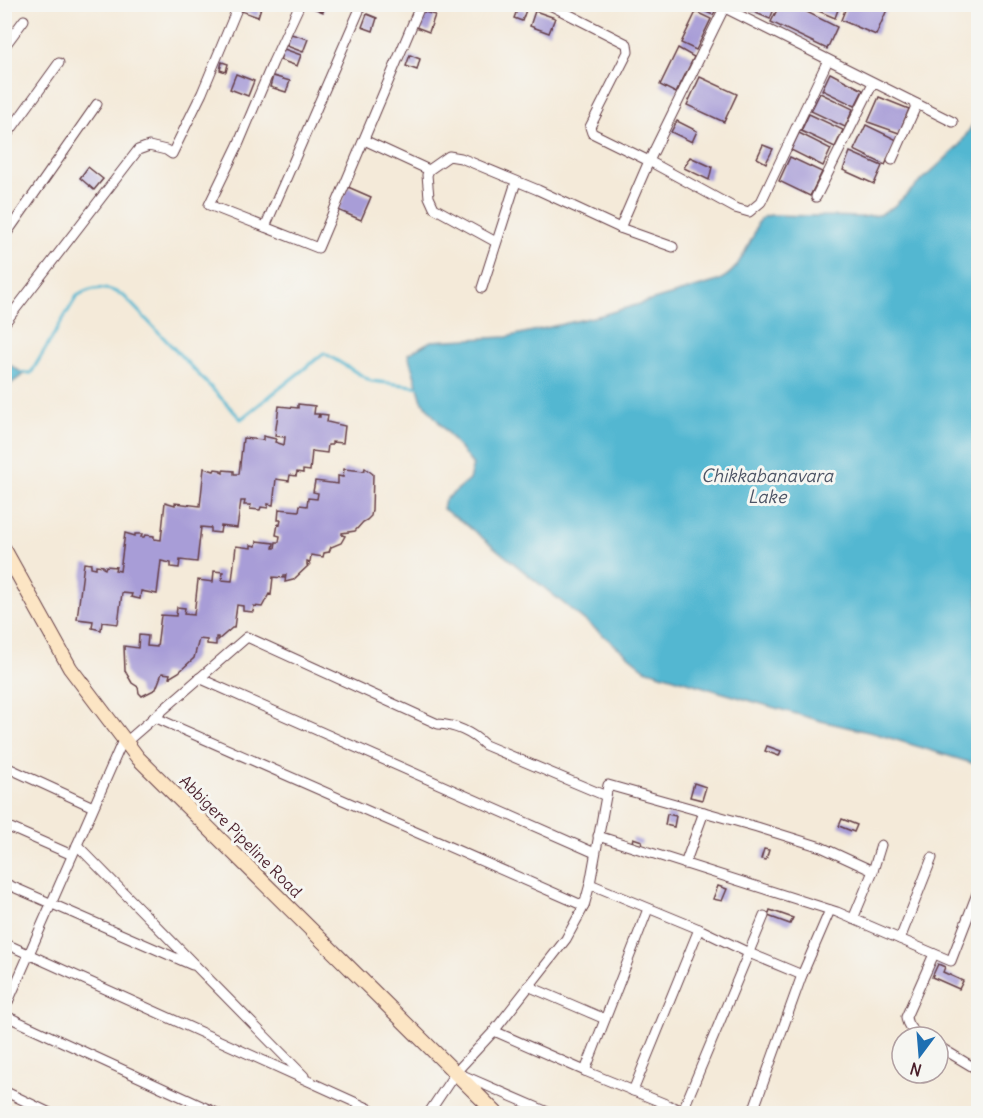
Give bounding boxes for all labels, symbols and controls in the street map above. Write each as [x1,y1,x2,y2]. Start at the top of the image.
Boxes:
water label: Chikkabanavara Lake [701,464,835,508]
street label: Abbigere Pipeline Road [176,771,306,901]
north arrow [890,1025,950,1085]
text: N [908,1058,924,1081]

